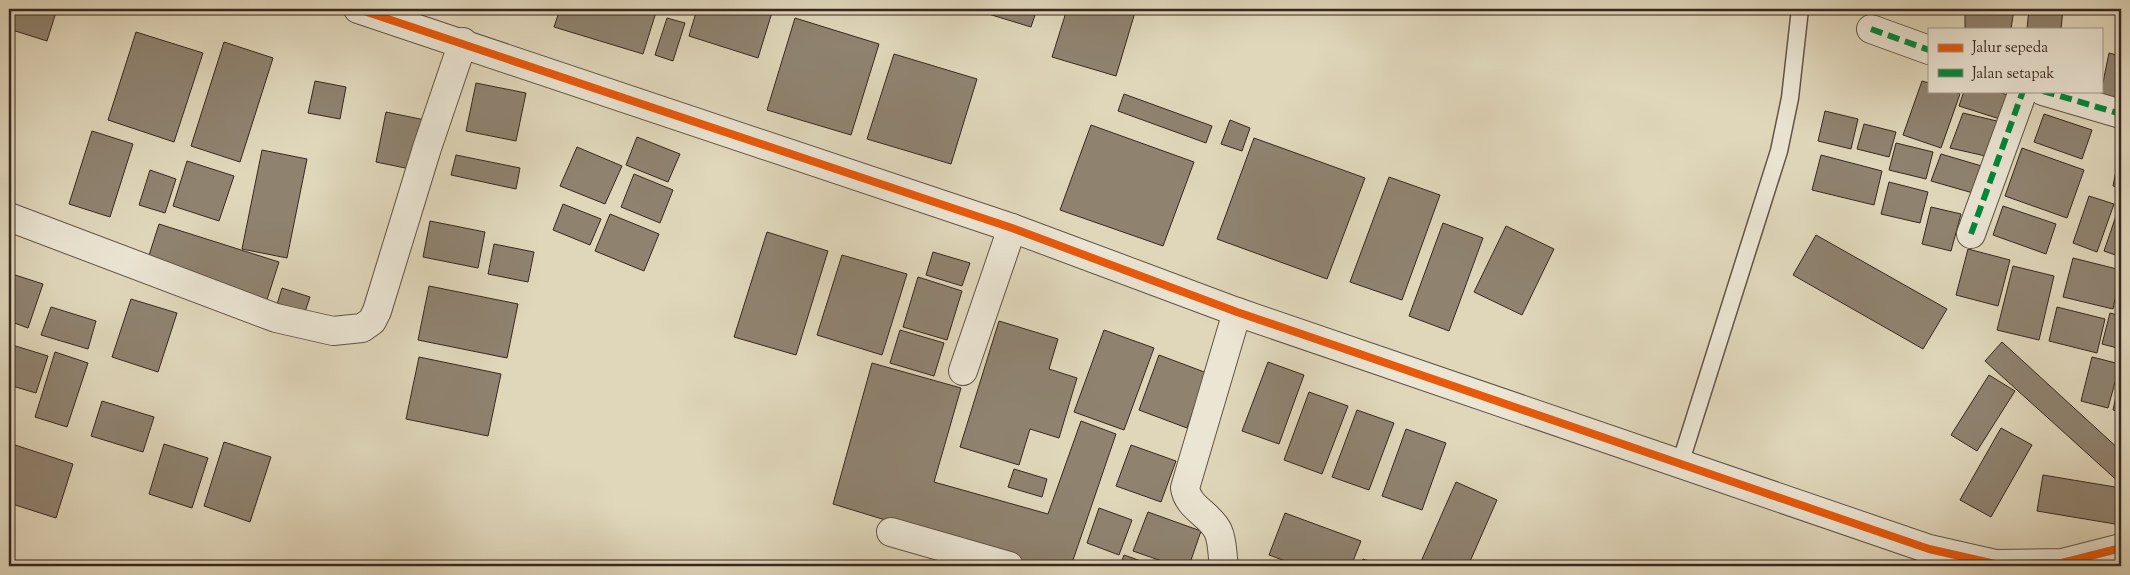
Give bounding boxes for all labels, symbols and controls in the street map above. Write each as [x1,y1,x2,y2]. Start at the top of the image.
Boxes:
legend [1928,28,2102,92]
text: Jalur sepeda [1971,38,2048,59]
text: Jalan setapak [1971,64,2055,85]

